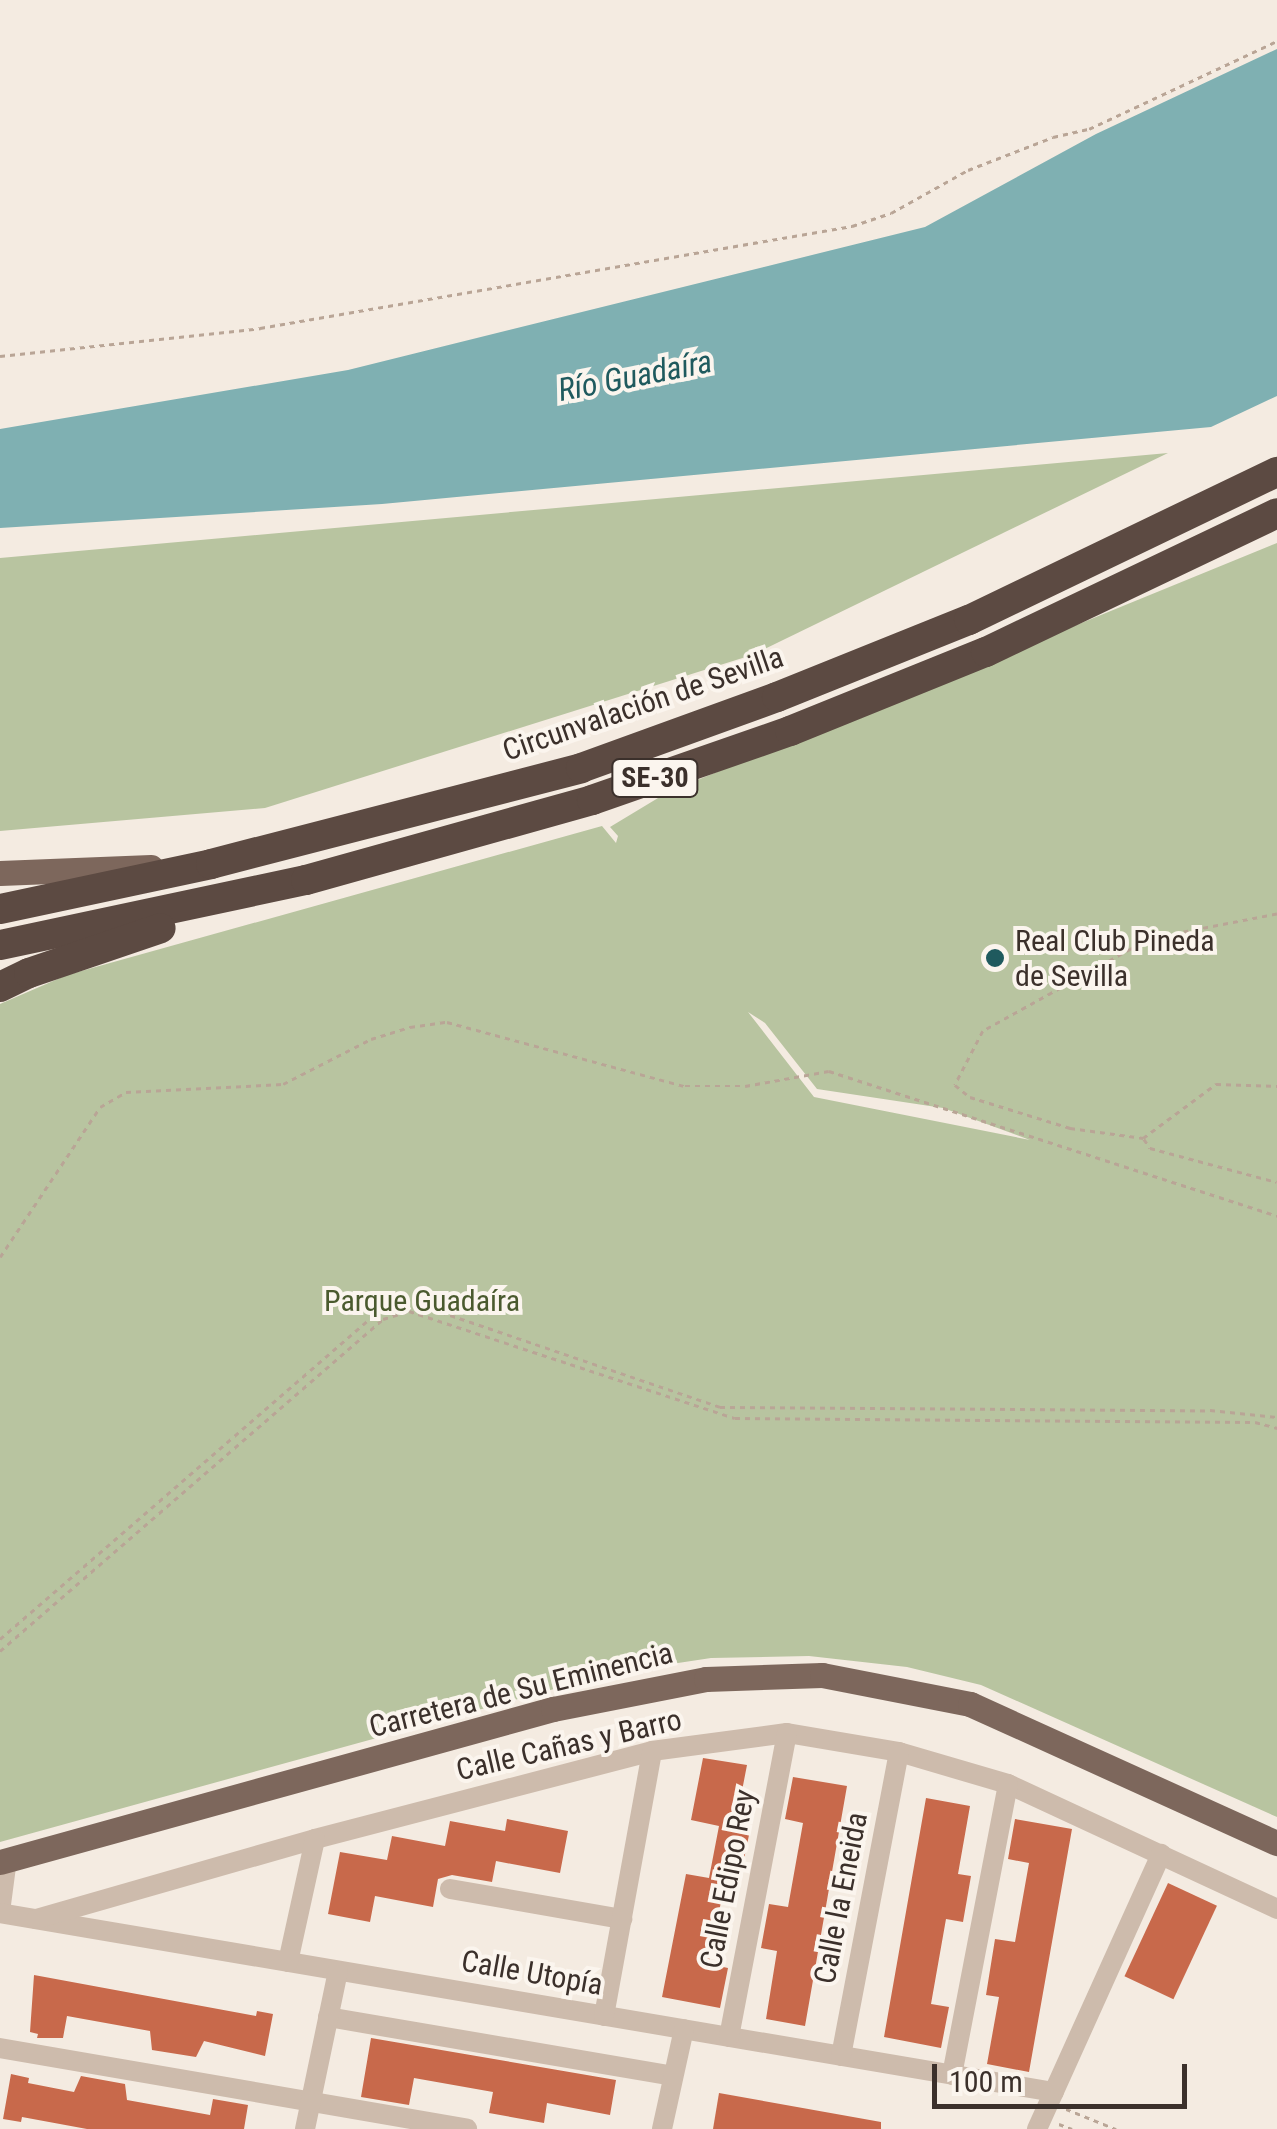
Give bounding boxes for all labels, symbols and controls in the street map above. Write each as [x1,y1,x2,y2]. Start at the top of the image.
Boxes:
water label: Río Guadaíra [555,342,715,410]
street label: Circunvalación de Sevilla [498,639,788,769]
road number: SE-30 [610,755,700,801]
place label: Real Club Pineda de Sevilla [1015,923,1215,994]
marker: Real Club Pineda de Sevilla [984,947,1006,969]
park label: Parque Guadaíra [324,1283,520,1319]
street label: Carretera de Su Eminencia [365,1635,677,1745]
street label: Calle Cañas y Barro [453,1702,685,1788]
street label: Calle Edipo Rey [693,1786,763,1972]
street label: Calle la Eneida [807,1809,875,1987]
street label: Calle Utopía [459,1943,605,2003]
scale bar [937,2044,1192,2106]
text: 100 m [949,2064,1023,2099]

